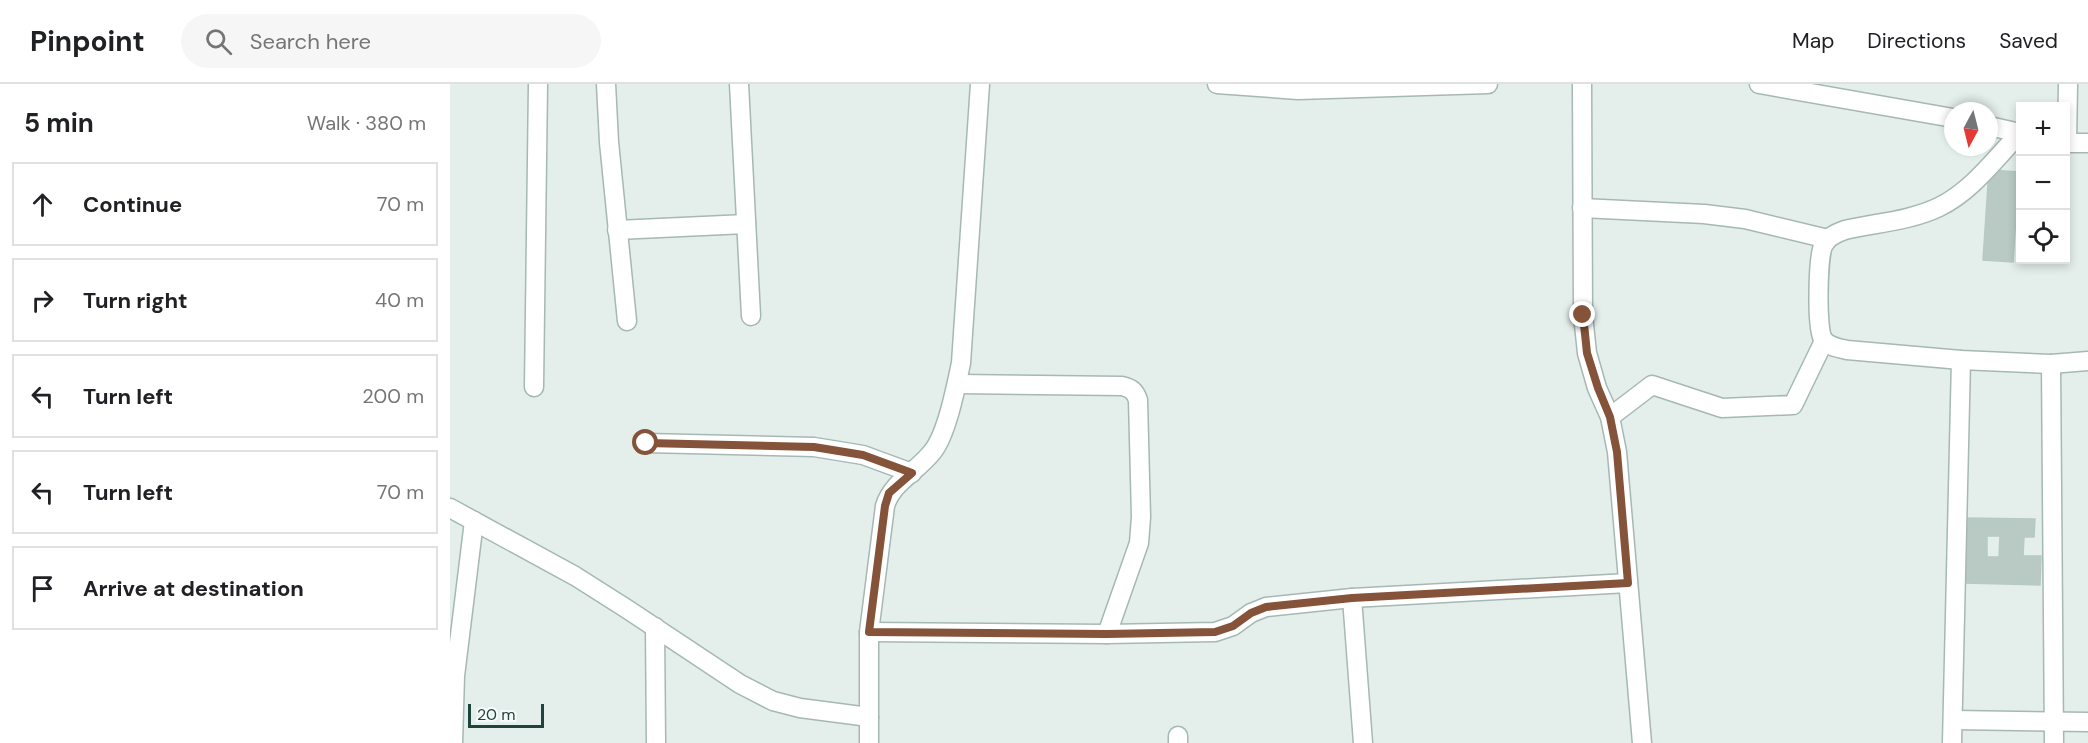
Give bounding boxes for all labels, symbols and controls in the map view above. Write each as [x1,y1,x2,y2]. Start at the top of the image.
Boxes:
search box [181,14,601,68]
text: Pinpoint [30,23,145,60]
icon: search [202,25,235,58]
text: Search here [250,27,371,56]
text: Map [1792,27,1834,55]
text: Directions [1867,27,1966,55]
text: Saved [1999,27,2058,55]
north arrow [1944,102,1998,156]
map controls [2016,102,2070,264]
button: + [2016,102,2070,156]
text: 5 min [24,106,94,140]
text: Walk · 380 m [307,110,426,136]
button: − [2016,156,2070,210]
icon: ahead [26,188,59,221]
text: Continue [83,190,182,219]
text: 70 m [377,191,424,217]
button: locate [2016,210,2070,264]
icon: right [26,284,59,317]
text: Turn right [83,286,188,315]
text: 40 m [375,287,424,313]
route end [1569,301,1595,327]
icon: left [26,380,59,413]
text: Turn left [83,382,173,411]
text: 200 m [362,383,424,409]
route start [632,429,658,455]
icon: left [26,476,59,509]
text: Turn left [83,478,173,507]
text: 70 m [377,479,424,505]
icon: arrive [26,572,59,605]
text: Arrive at destination [83,574,304,603]
scale bar [468,701,544,728]
text: 20 m [477,704,516,725]

